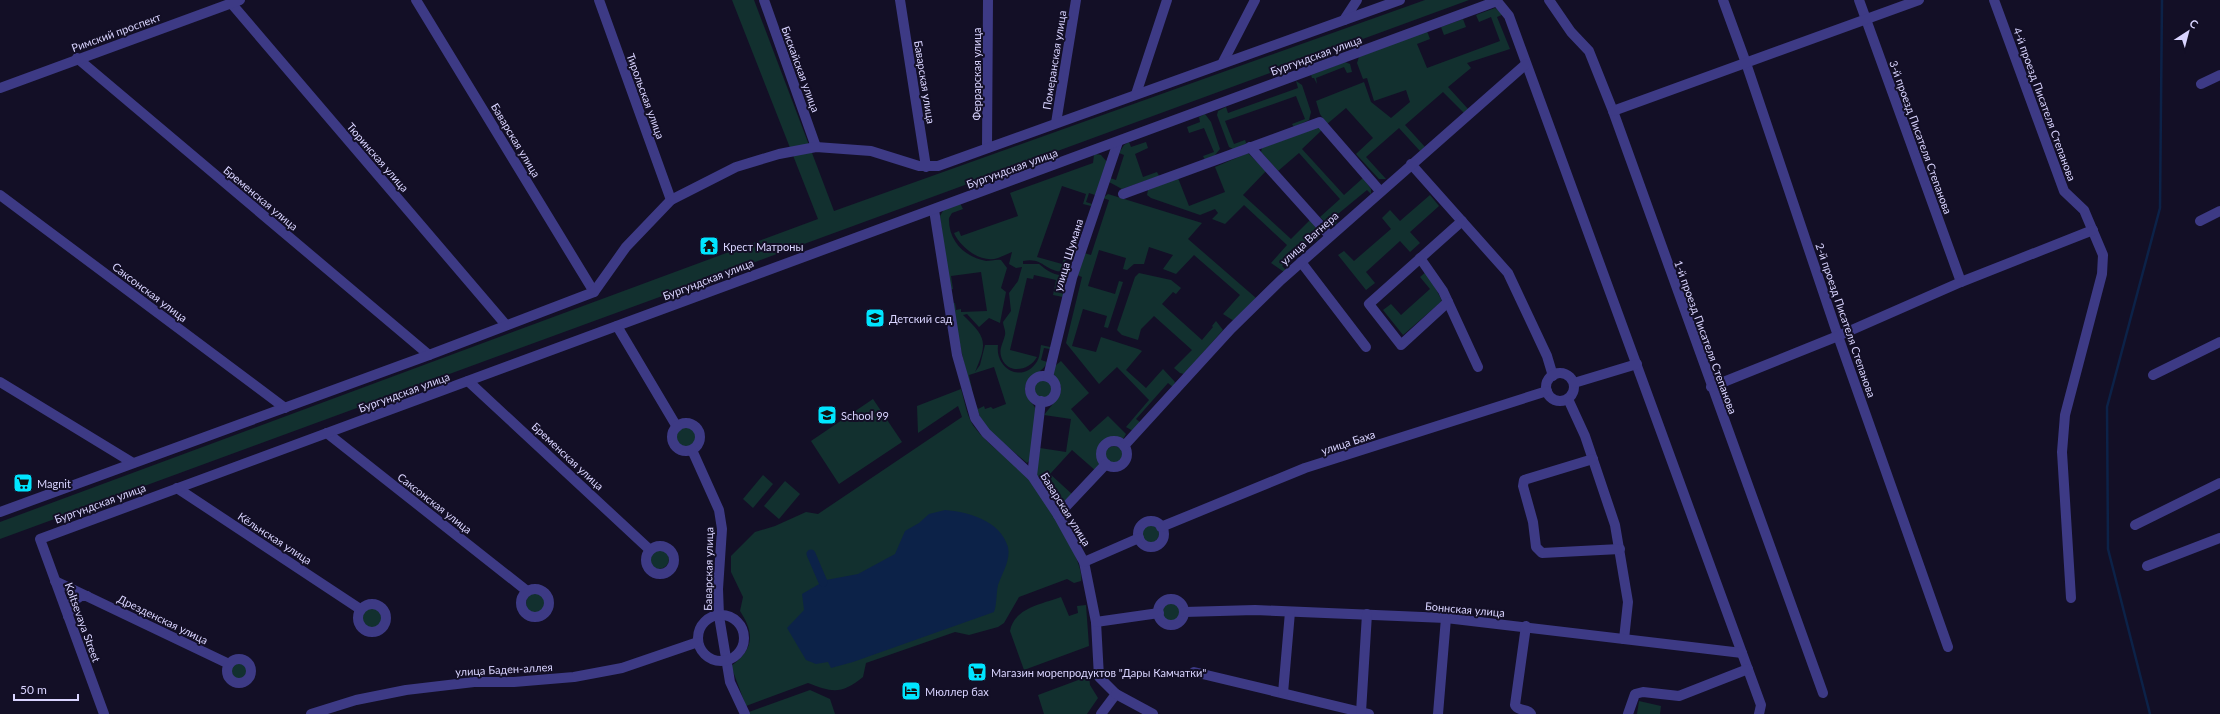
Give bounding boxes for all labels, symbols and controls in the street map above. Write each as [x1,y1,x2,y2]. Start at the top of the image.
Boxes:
street label: Померанская улица [1040,9,1068,111]
street label: Римский проспект [70,10,163,54]
north arrow [2168,12,2208,52]
text: С [2187,16,2202,31]
street label: Бискайская улица [779,24,823,114]
street label: 4-й проезд Писателя Степанова [2011,25,2079,183]
street label: Феррарская улица [970,28,983,121]
street label: Бургундская улица [1269,32,1363,78]
street label: Баварская улица [912,39,938,125]
street label: Тирольская улица [624,51,668,141]
street label: 3-й проезд Писателя Степанова [1887,58,1955,216]
street label: Баварская улица [489,101,543,179]
street label: Тюринская улица [344,120,412,194]
street label: Бургундская улица [965,145,1059,191]
street label: Бременская улица [221,163,301,233]
street label: улица Вагнера [1277,209,1341,267]
street label: улица Шумана [1051,217,1085,293]
temple icon: Крест Матроны [698,235,720,257]
place label: Крест Матроны [723,240,803,253]
street label: 2-й проезд Писателя Степанова [1813,241,1879,399]
street label: Бургундская улица [661,256,755,302]
street label: 1-й проезд Писателя Степанова [1672,258,1740,416]
street label: Саксонская улица [110,260,190,324]
school or university icon: Детский сад [864,307,886,329]
place label: Детский сад [889,312,953,325]
street label: Бургундская улица [357,369,451,415]
school or university icon: School 99 [816,404,838,426]
place label: School 99 [841,409,889,422]
street label: Бременская улица [530,419,606,493]
street label: улица Баха [1319,427,1377,457]
street label: Саксонская улица [395,470,475,536]
street label: Баварская улица [1038,470,1094,548]
supermarket icon: Magnit [12,472,34,494]
place label: Magnit [37,477,71,490]
street label: Бургундская улица [53,480,147,526]
street label: Кёльнская улица [236,509,314,567]
street label: Баварская улица [701,527,715,611]
street label: Koltsevaya Street [63,580,103,664]
street label: Дрезденская улица [116,591,210,647]
street label: Боннская улица [1425,599,1505,619]
street label: улица Баден-аллея [455,660,553,678]
supermarket icon: Магазин морепродуктов "Дары Камчатки" [966,661,988,683]
place label: Магазин морепродуктов "Дары Камчатки" [991,666,1206,679]
scale bar [14,676,78,702]
hotel icon: Мюллер бах [900,680,922,702]
text: 50 m [20,682,47,697]
place label: Мюллер бах [925,685,989,698]

